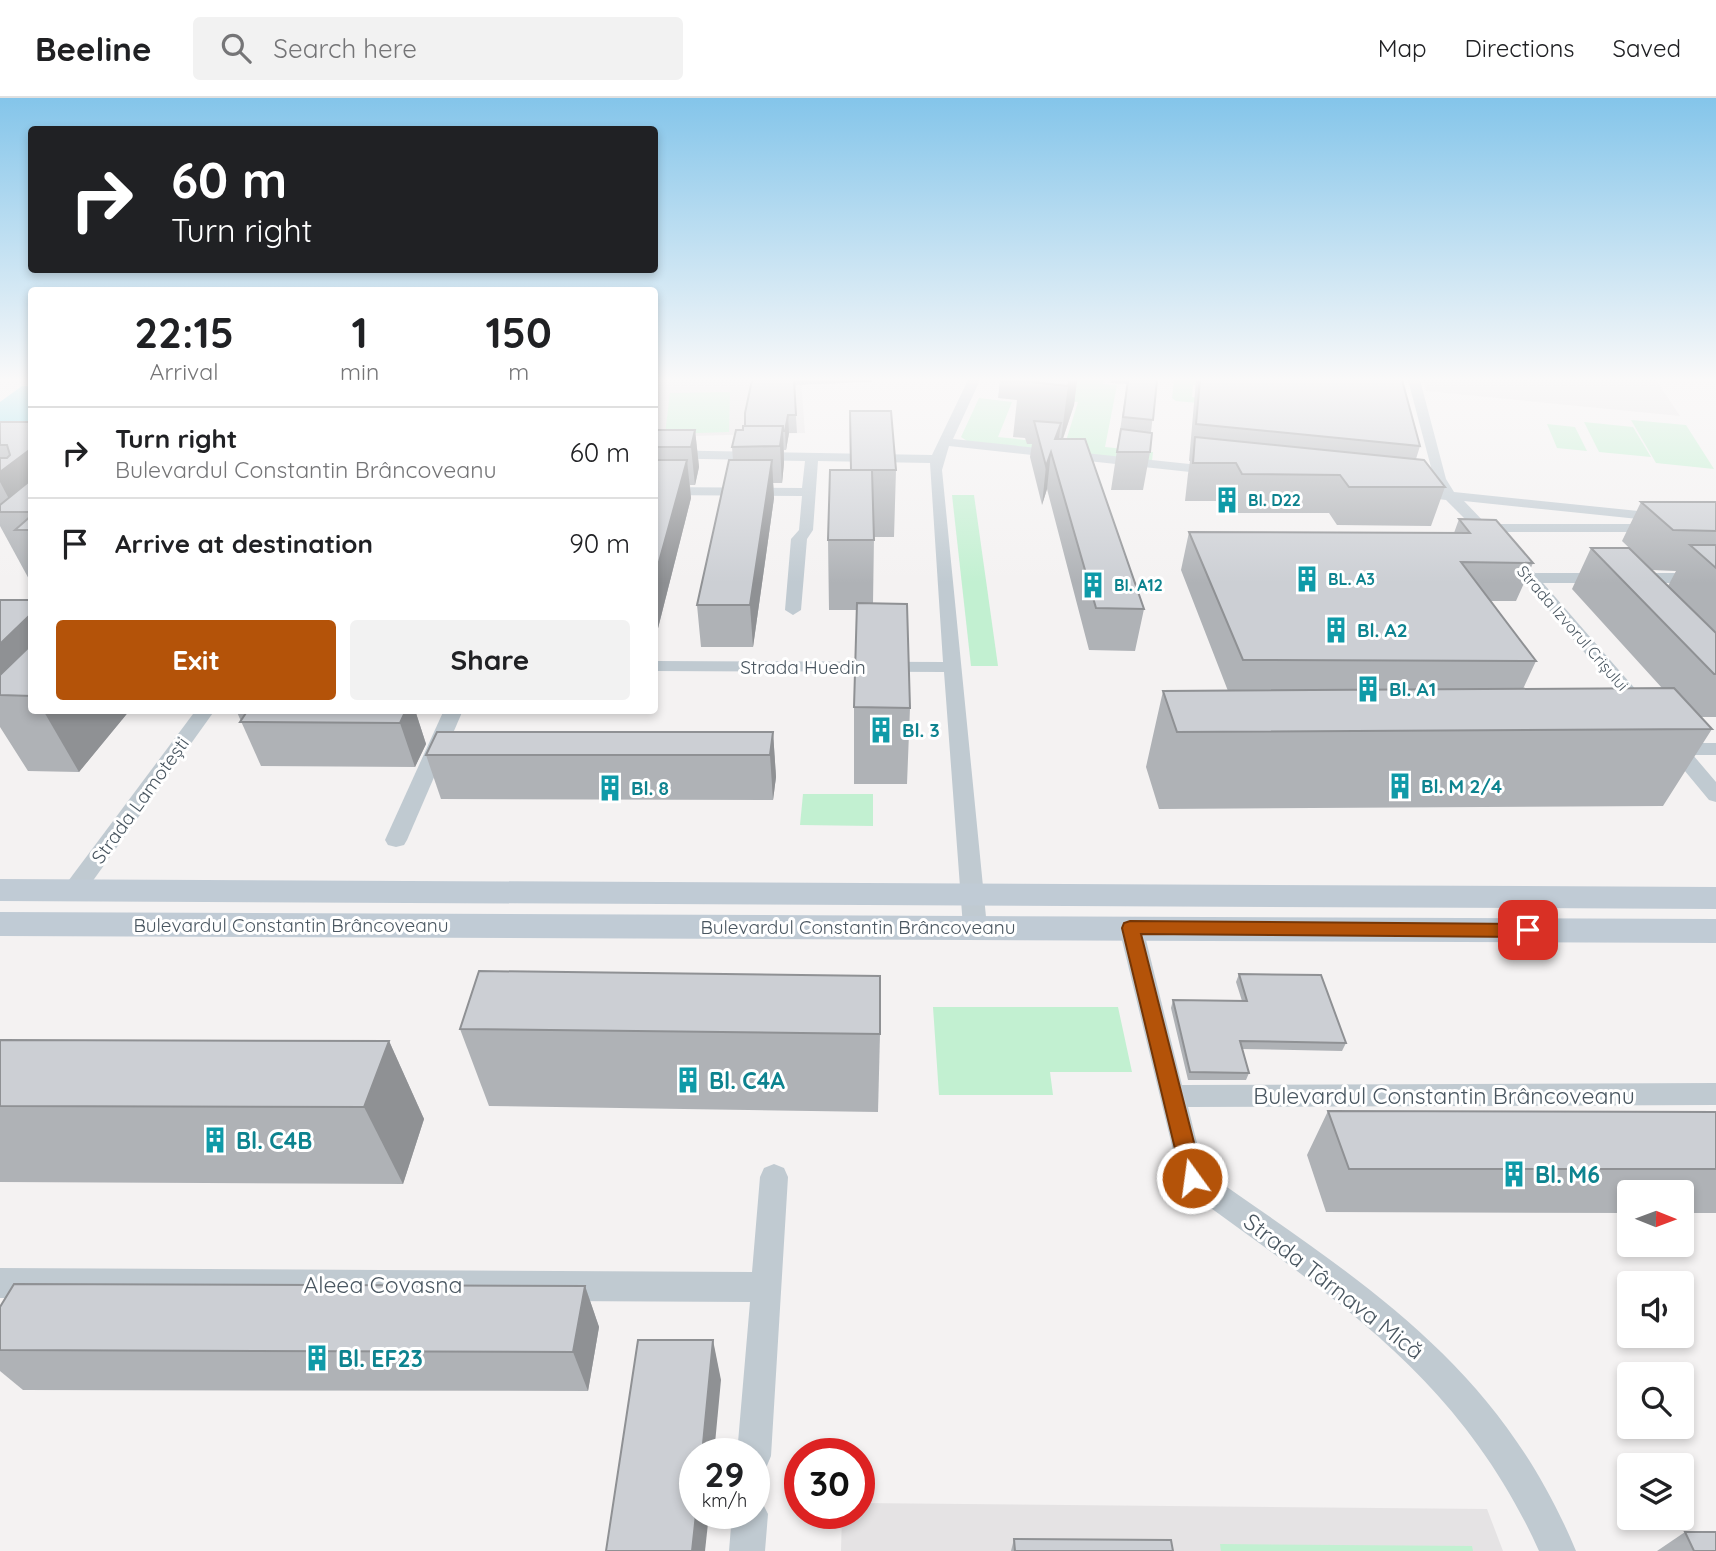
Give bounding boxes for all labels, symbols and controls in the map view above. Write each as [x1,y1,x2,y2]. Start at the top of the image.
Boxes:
search box [193,17,683,80]
text: Beeline [35,28,151,69]
icon: search [217,29,255,67]
text: Search here [273,32,417,65]
text: Map [1378,33,1427,63]
text: Directions [1465,33,1575,63]
text: Saved [1613,33,1681,63]
text: 60 m [171,149,287,210]
icon: right [56,154,147,245]
text: Turn right [171,210,312,250]
text: 22:15 [134,306,234,359]
text: 1 [352,306,368,359]
text: 150 [485,306,552,359]
text: Arrival [150,357,218,386]
text: min [340,357,379,386]
text: m [508,357,529,386]
text: Turn right [115,422,237,455]
icon: right [56,434,94,472]
text: 60 m [570,436,630,469]
text: Bulevardul Constantin Brâncoveanu [115,455,497,484]
building icon: Bl. D22 [1212,485,1242,515]
place label: Bl. D22 [1248,490,1301,510]
icon: arrive [56,525,94,563]
text: Arrive at destination [115,527,373,560]
text: 90 m [569,527,630,560]
street label: Strada Izvorul Crișului [1513,561,1633,695]
building icon: BL. A3 [1292,564,1322,594]
place label: BL. A3 [1328,569,1375,589]
building icon: Bl. A12 [1078,570,1108,600]
place label: Bl. A12 [1114,575,1163,595]
building icon: Bl. A2 [1321,615,1351,645]
place label: Bl. A2 [1357,618,1408,642]
button: Exit [56,620,336,700]
button: Share [350,620,630,700]
street label: Strada Huedin [740,655,866,679]
building icon: Bl. A1 [1353,674,1383,704]
place label: Bl. A1 [1389,677,1436,701]
building icon: Bl. 3 [866,715,896,745]
place label: Bl. 3 [902,718,940,742]
street label: Strada Lamotești [86,732,194,868]
building icon: Bl. M 2/4 [1385,771,1415,801]
building icon: Bl. 8 [595,773,625,803]
place label: Bl. M 2/4 [1421,774,1502,798]
place label: Bl. 8 [631,776,669,800]
pin [1498,900,1558,960]
icon: arrive [1509,911,1547,949]
street label: Bulevardul Constantin Brâncoveanu [133,913,449,937]
street label: Bulevardul Constantin Brâncoveanu [700,915,1016,939]
building icon: Bl. C4A [673,1065,703,1095]
place label: Bl. C4A [709,1066,785,1095]
street label: Bulevardul Constantin Brâncoveanu [1253,1081,1635,1110]
building icon: Bl. C4B [200,1125,230,1155]
place label: Bl. C4B [236,1126,312,1155]
position arrow [1155,1141,1229,1215]
building icon: Bl. M6 [1499,1159,1529,1189]
place label: Bl. M6 [1535,1160,1600,1189]
north arrow [1617,1180,1694,1256]
map controls [1617,1180,1694,1530]
street label: Strada Târnava Mică [1238,1207,1430,1365]
street label: Aleea Covasna [303,1270,463,1299]
button: sound [1617,1271,1694,1348]
building icon: Bl. EF23 [302,1343,332,1373]
place label: Bl. EF23 [338,1344,423,1373]
button: search [1617,1362,1694,1439]
speed limit sign: 30 [784,1438,875,1529]
text: 29 [705,1452,744,1496]
button: layers [1617,1453,1694,1530]
text: km/h [702,1489,747,1512]

